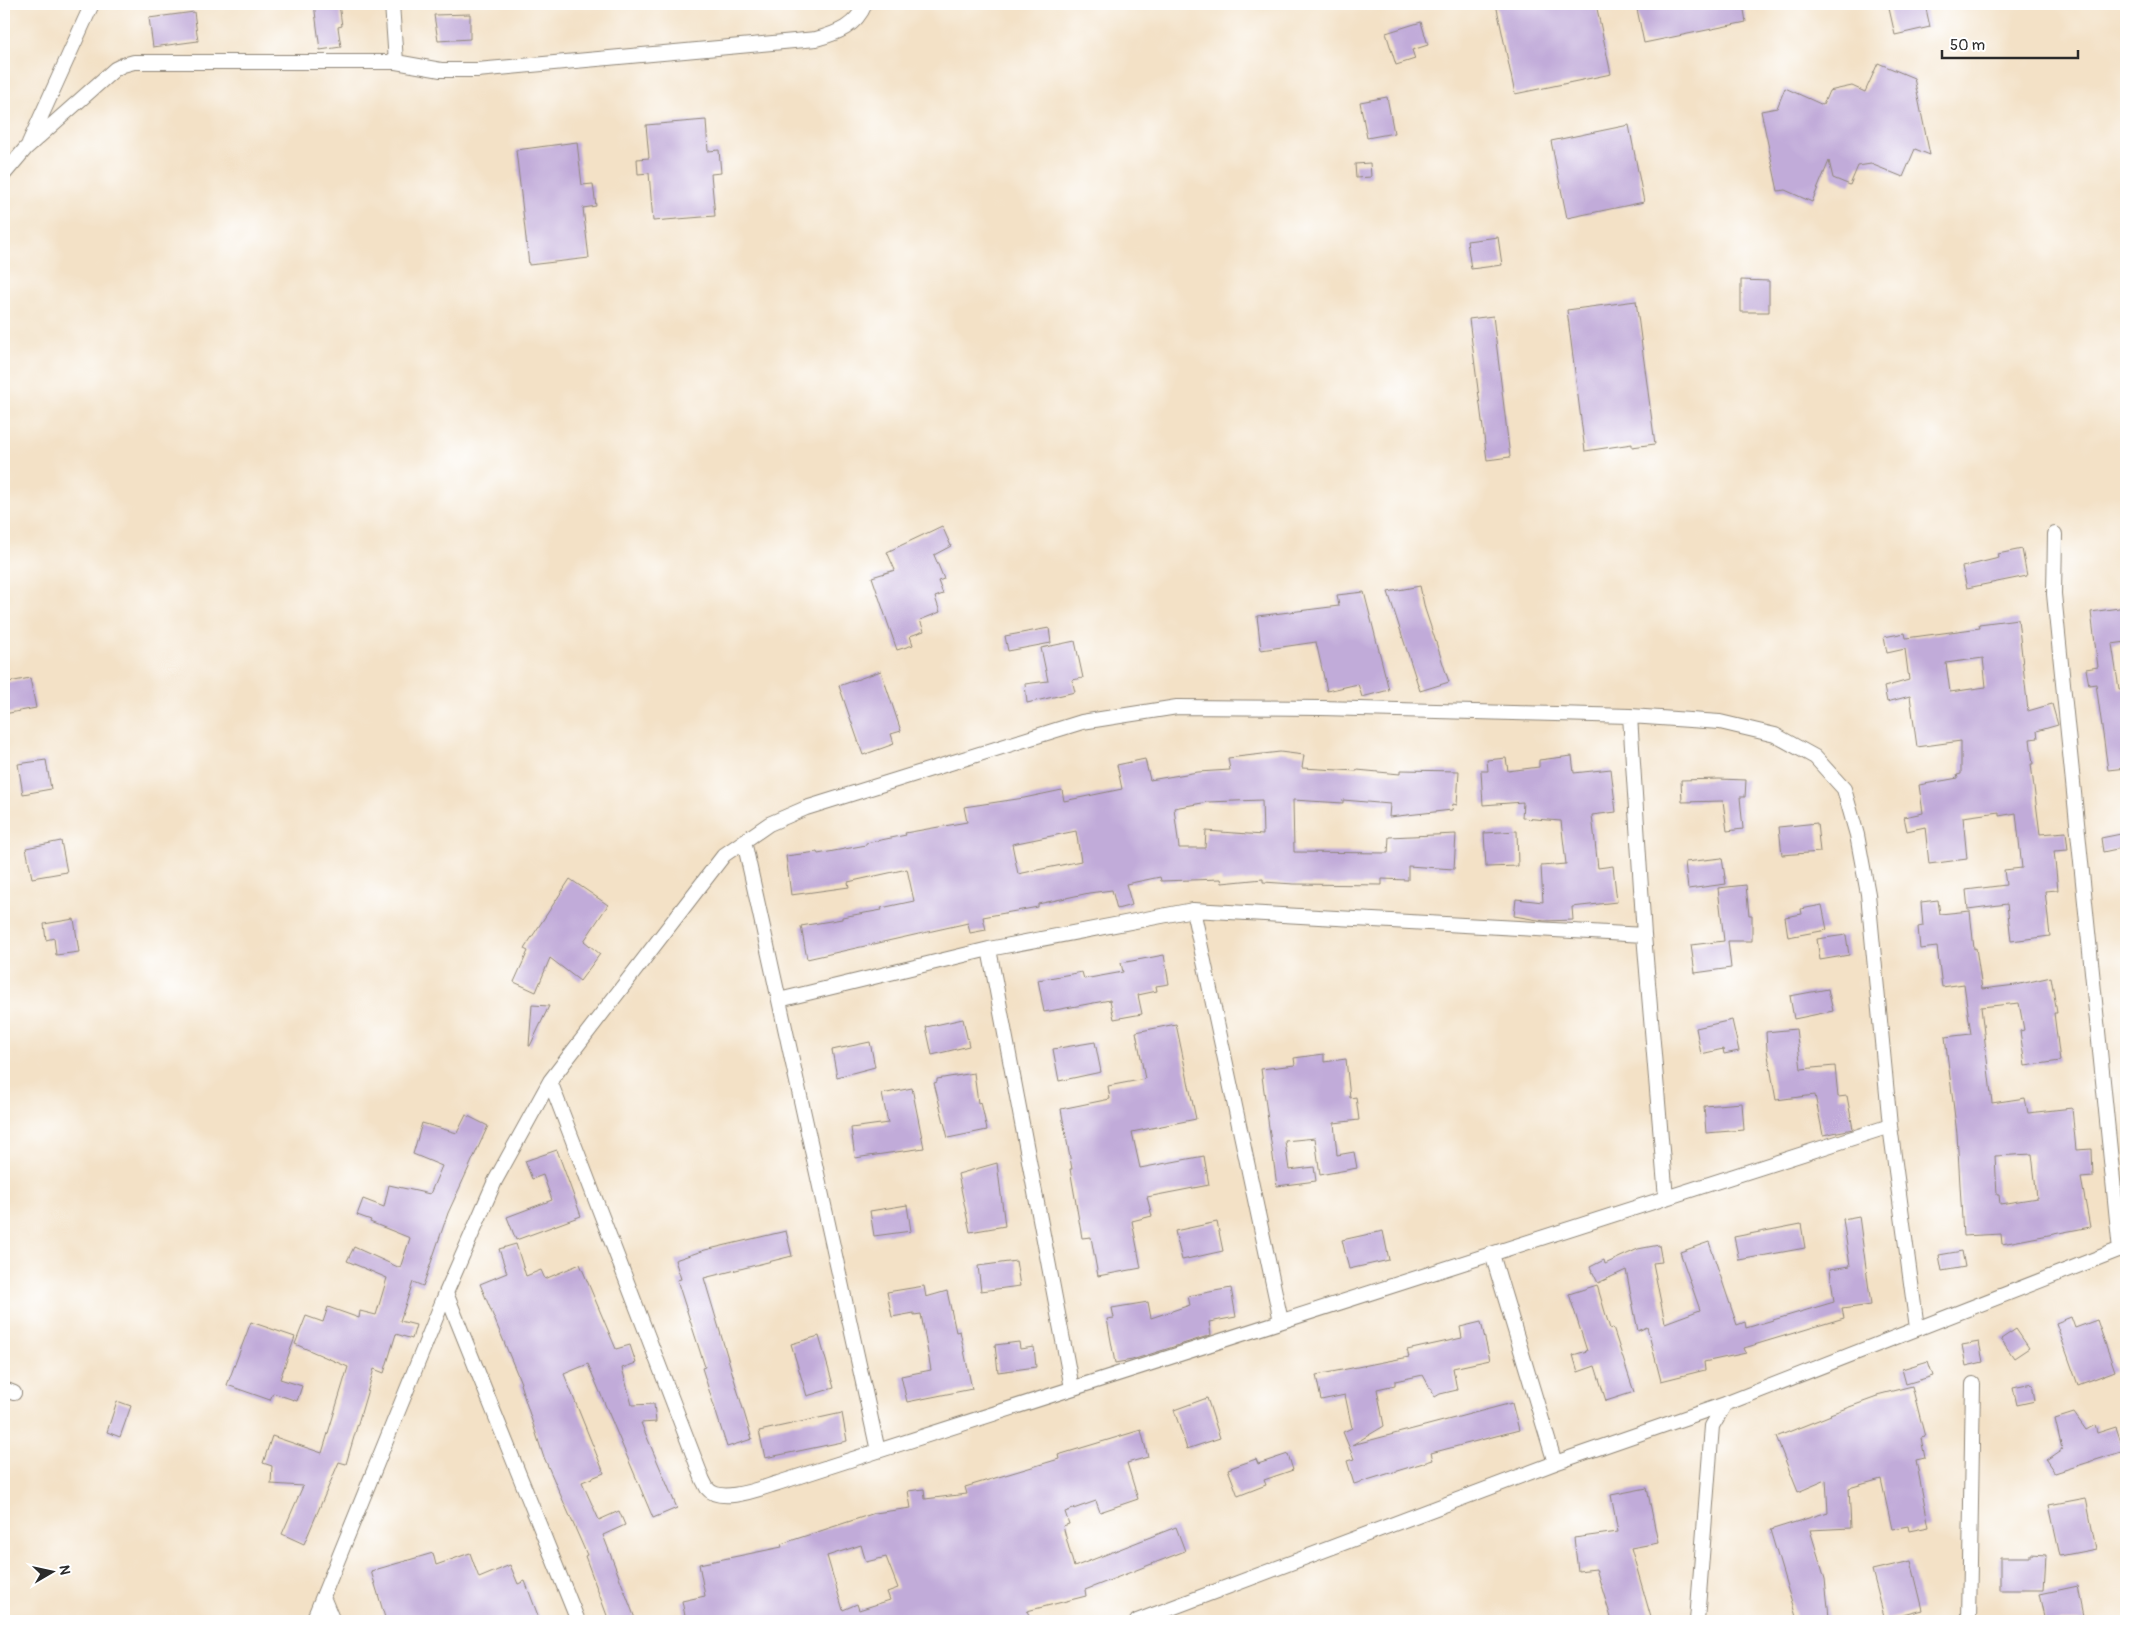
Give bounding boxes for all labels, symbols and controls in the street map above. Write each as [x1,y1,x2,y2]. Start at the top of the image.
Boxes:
scale bar [1942,28,2079,60]
text: 50 m [1950,36,1985,55]
north arrow [28,1548,78,1598]
text: N [55,1564,73,1576]

